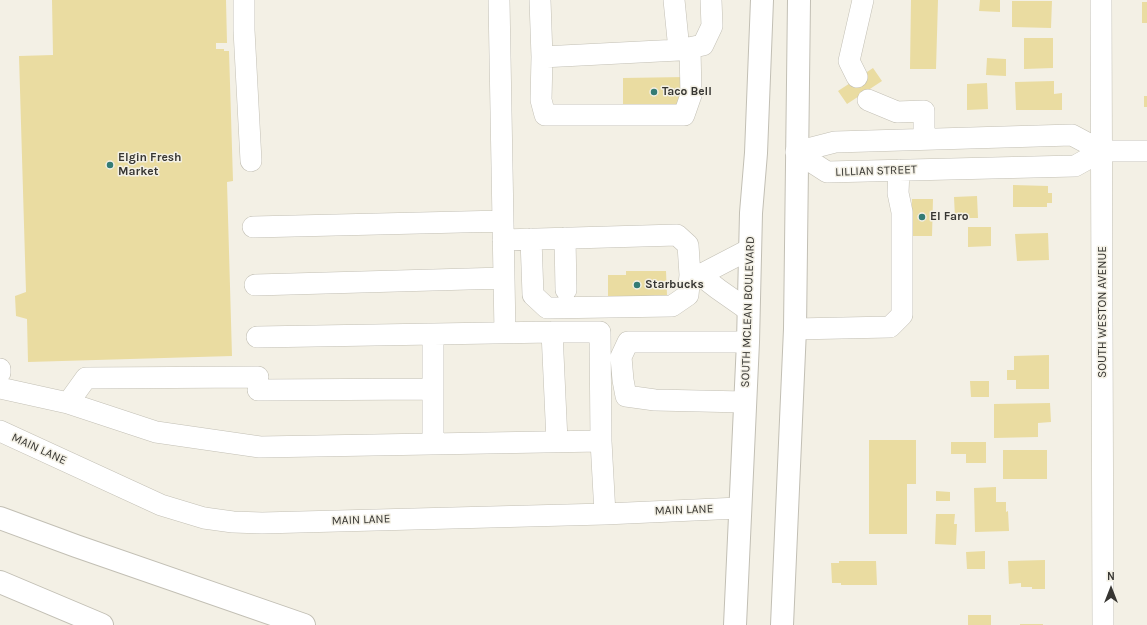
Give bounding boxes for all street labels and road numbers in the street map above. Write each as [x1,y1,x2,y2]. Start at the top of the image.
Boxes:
street label: LILLIAN STREET [835,162,917,180]
street label: SOUTH MCLEAN BOULEVARD [738,236,758,388]
street label: SOUTH WESTON AVENUE [1096,246,1110,378]
street label: MAIN LANE [9,430,69,468]
street label: MAIN LANE [654,502,714,518]
street label: MAIN LANE [331,512,391,528]

